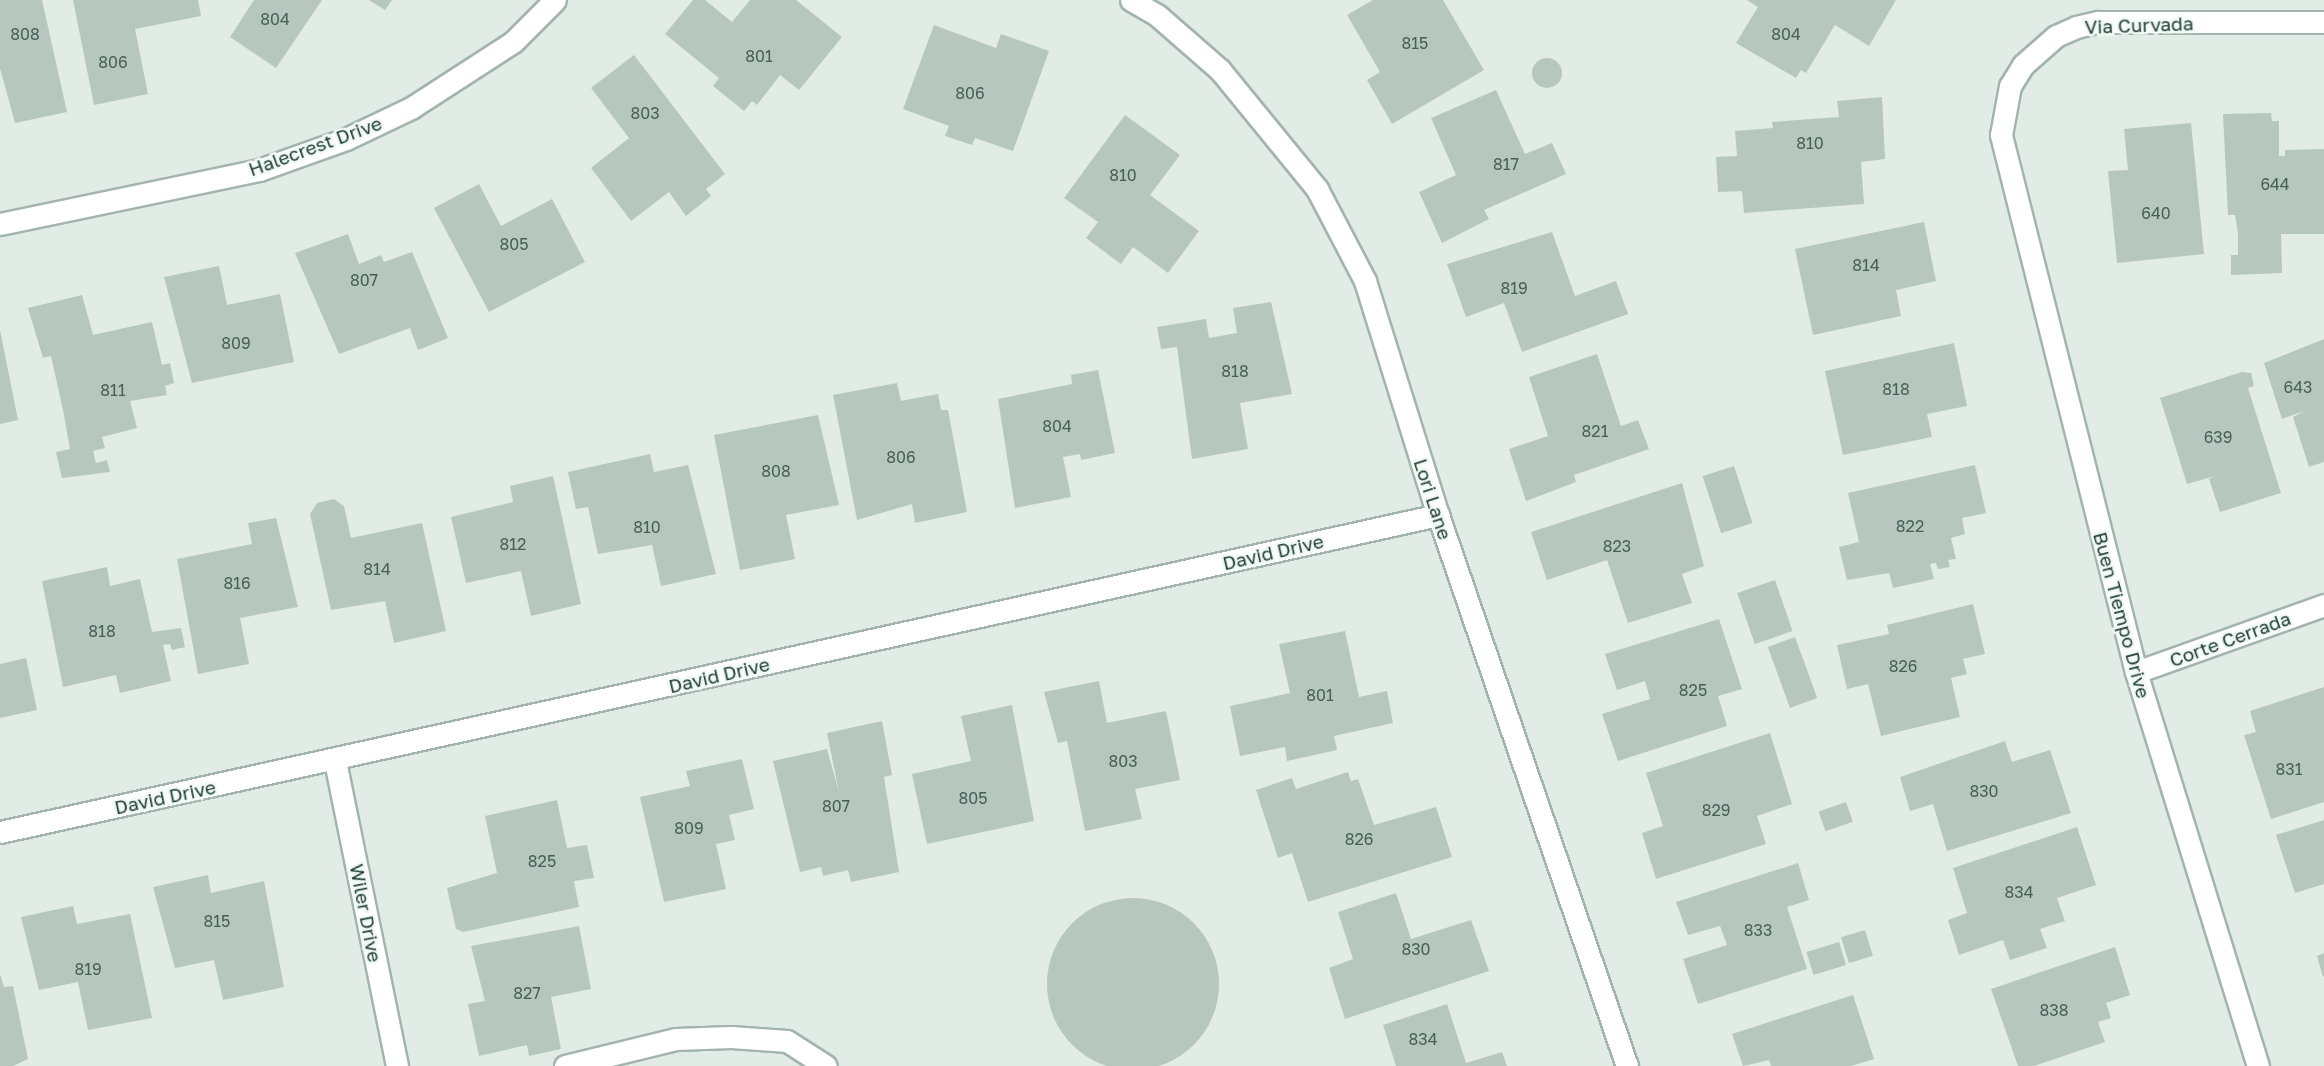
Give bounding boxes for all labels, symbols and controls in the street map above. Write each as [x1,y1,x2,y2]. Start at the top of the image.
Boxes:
house number: 804 [260,9,290,29]
street label: Via Curvada [2084,12,2194,38]
house number: 808 [10,24,40,44]
house number: 804 [1771,24,1801,44]
house number: 815 [1402,33,1428,53]
house number: 801 [745,46,773,66]
house number: 806 [98,52,128,72]
house number: 806 [955,83,985,103]
house number: 803 [630,103,660,123]
street label: Halecrest Drive [245,111,385,181]
house number: 810 [1796,133,1824,153]
house number: 817 [1493,154,1519,174]
house number: 810 [1109,165,1137,185]
house number: 644 [2260,174,2290,194]
house number: 640 [2141,203,2171,223]
house number: 805 [500,234,528,254]
house number: 814 [1852,255,1880,275]
house number: 807 [350,270,378,290]
house number: 819 [1500,278,1528,298]
house number: 809 [221,333,251,353]
house number: 818 [1221,361,1249,381]
house number: 643 [2284,377,2312,397]
house number: 818 [1882,379,1910,399]
house number: 811 [100,380,126,400]
house number: 804 [1042,416,1072,436]
house number: 821 [1582,421,1608,441]
house number: 639 [2204,427,2232,447]
house number: 806 [886,447,916,467]
street label: Lori Lane [1409,456,1457,542]
house number: 808 [761,461,791,481]
house number: 822 [1896,516,1924,536]
house number: 810 [633,517,661,537]
street label: David Drive [1220,529,1326,575]
street label: Buen Tiempo Drive [2089,529,2155,701]
house number: 812 [500,534,526,554]
house number: 823 [1603,536,1631,556]
house number: 814 [363,559,391,579]
house number: 816 [223,573,251,593]
street label: Corte Cerrada [2166,607,2294,671]
house number: 818 [88,621,116,641]
street label: David Drive [666,652,772,698]
house number: 826 [1889,656,1917,676]
house number: 825 [1679,680,1707,700]
house number: 801 [1306,685,1334,705]
house number: 803 [1108,751,1138,771]
house number: 831 [2276,759,2302,779]
street label: David Drive [112,775,218,819]
house number: 830 [1969,781,1999,801]
house number: 805 [959,788,987,808]
house number: 807 [822,796,850,816]
house number: 829 [1702,800,1730,820]
house number: 809 [674,818,704,838]
house number: 826 [1345,829,1373,849]
house number: 825 [528,851,556,871]
street label: Wiler Drive [345,862,387,964]
house number: 834 [2005,882,2033,902]
house number: 815 [204,911,230,931]
house number: 833 [1744,920,1772,940]
house number: 830 [1401,939,1431,959]
house number: 819 [74,959,102,979]
house number: 827 [513,983,541,1003]
house number: 838 [2040,1000,2068,1020]
house number: 834 [1409,1029,1437,1049]

